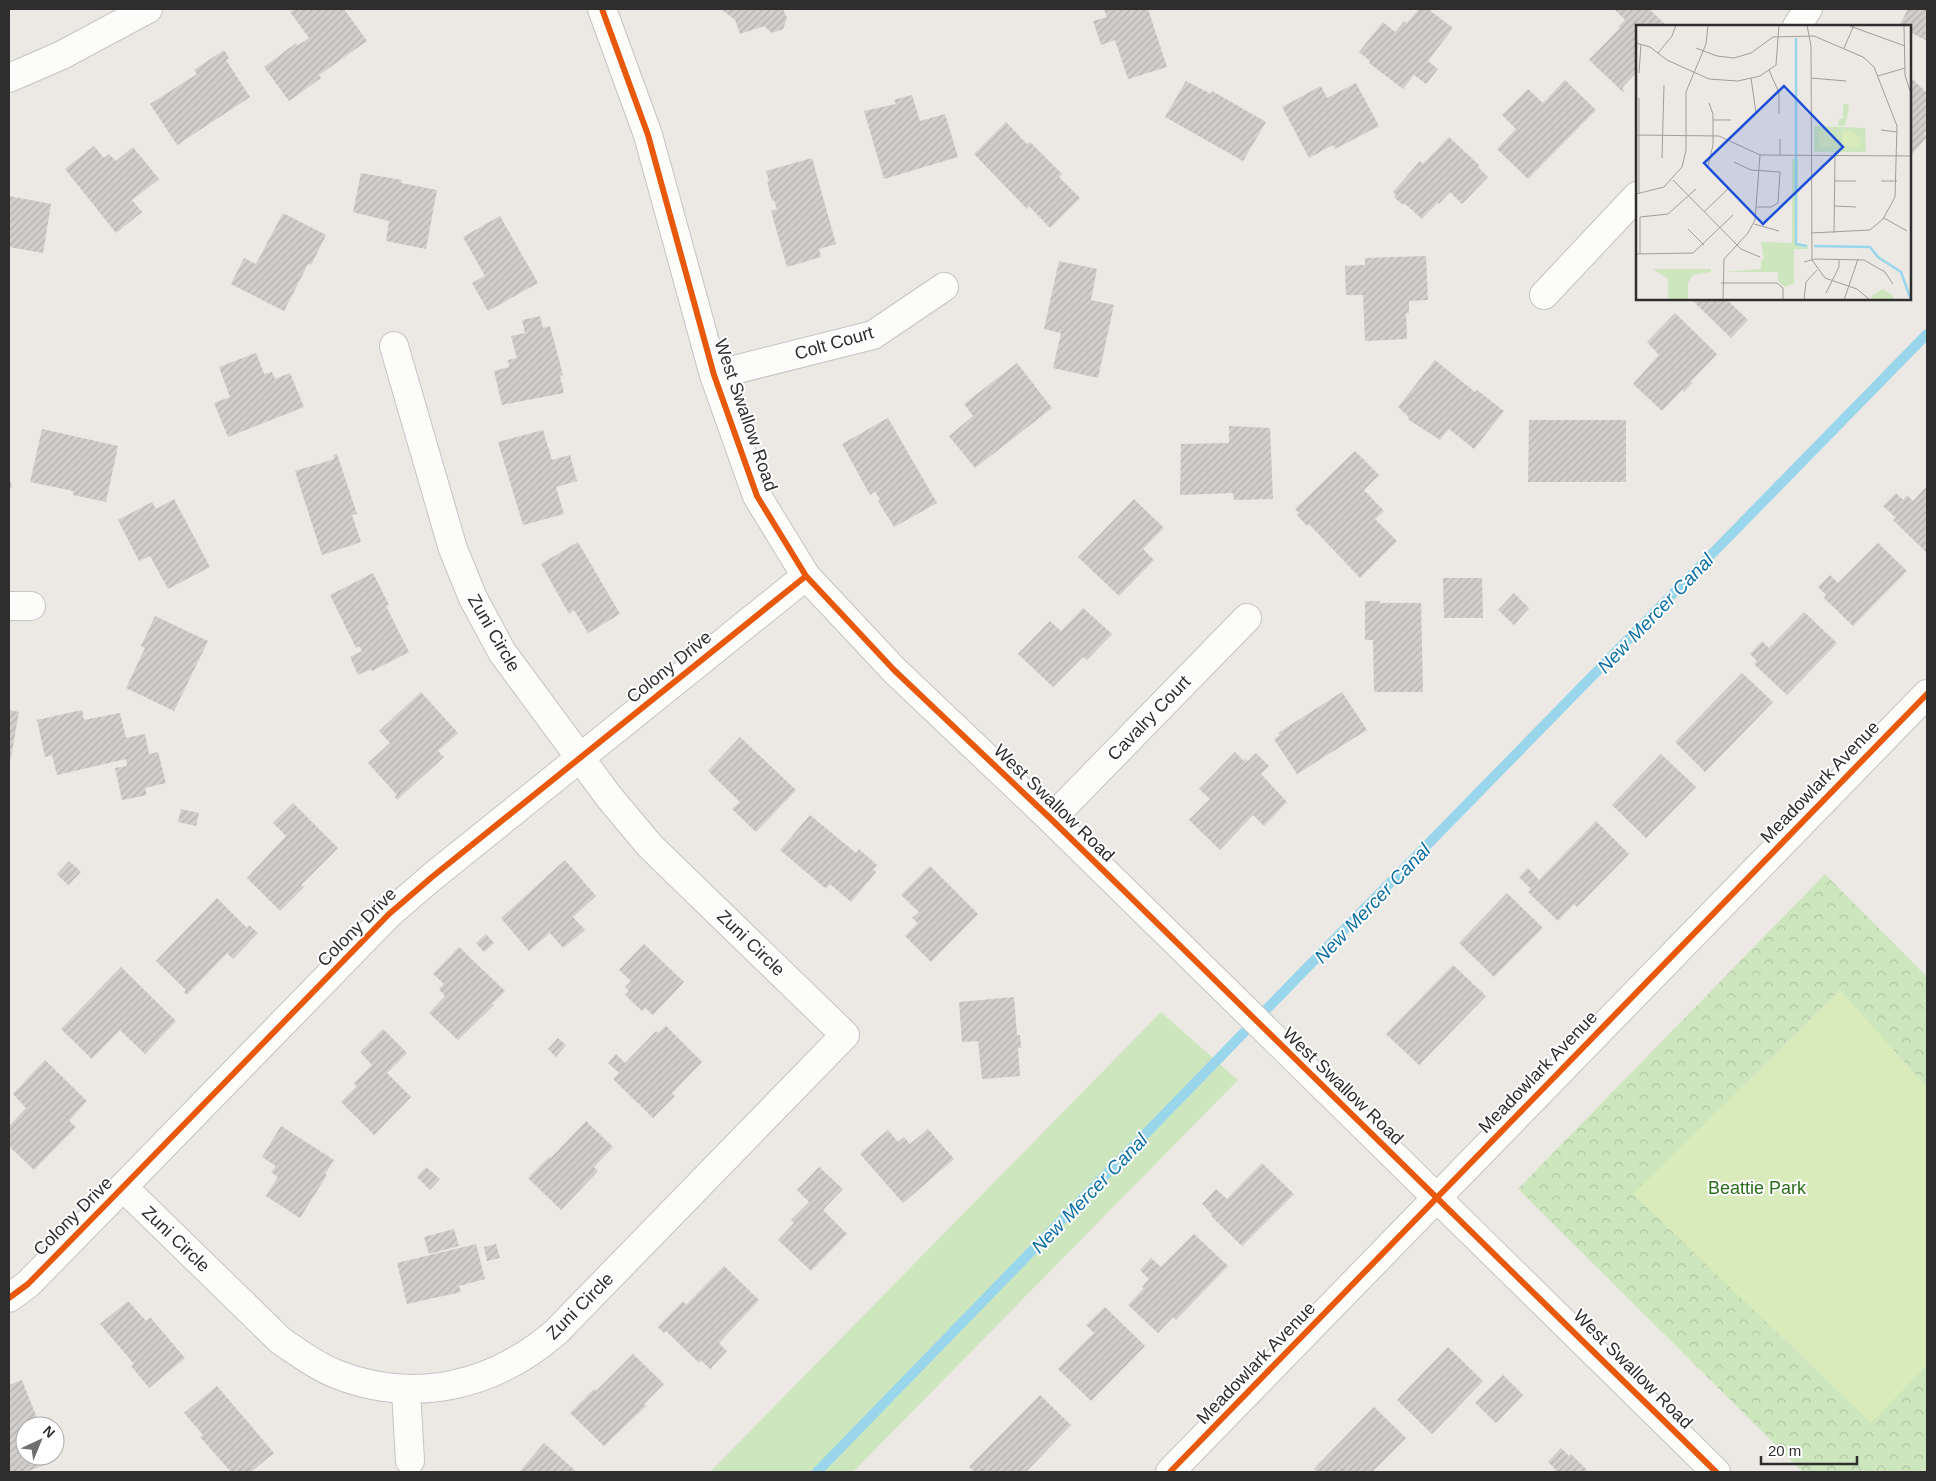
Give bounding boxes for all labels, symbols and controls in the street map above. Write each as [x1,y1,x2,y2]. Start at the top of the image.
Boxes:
inset map [1636,25,1911,300]
street label: Colt Court [792,322,876,364]
street label: West Swallow Road [711,336,781,494]
water label: New Mercer Canal [1593,549,1718,677]
street label: Zuni Circle [464,591,524,675]
street label: Colony Drive [623,627,715,707]
street label: Cavalry Court [1104,671,1194,765]
street label: Meadowlark Avenue [1757,717,1883,847]
street label: West Swallow Road [990,740,1118,866]
water label: New Mercer Canal [1310,839,1435,967]
street label: Colony Drive [313,883,401,971]
street label: Zuni Circle [713,906,789,980]
street label: Meadowlark Avenue [1475,1007,1601,1137]
street label: West Swallow Road [1279,1023,1407,1149]
water label: New Mercer Canal [1027,1129,1152,1257]
street label: Colony Drive [29,1172,117,1260]
park label: Beattie Park [1708,1178,1807,1198]
street label: Zuni Circle [138,1202,214,1276]
street label: Zuni Circle [543,1269,617,1343]
street label: Meadowlark Avenue [1193,1298,1319,1428]
street label: West Swallow Road [1569,1305,1697,1433]
north arrow [15,1416,65,1466]
text: N [40,1422,58,1441]
scale bar [1761,1434,1857,1466]
text: 20 m [1768,1442,1801,1459]

